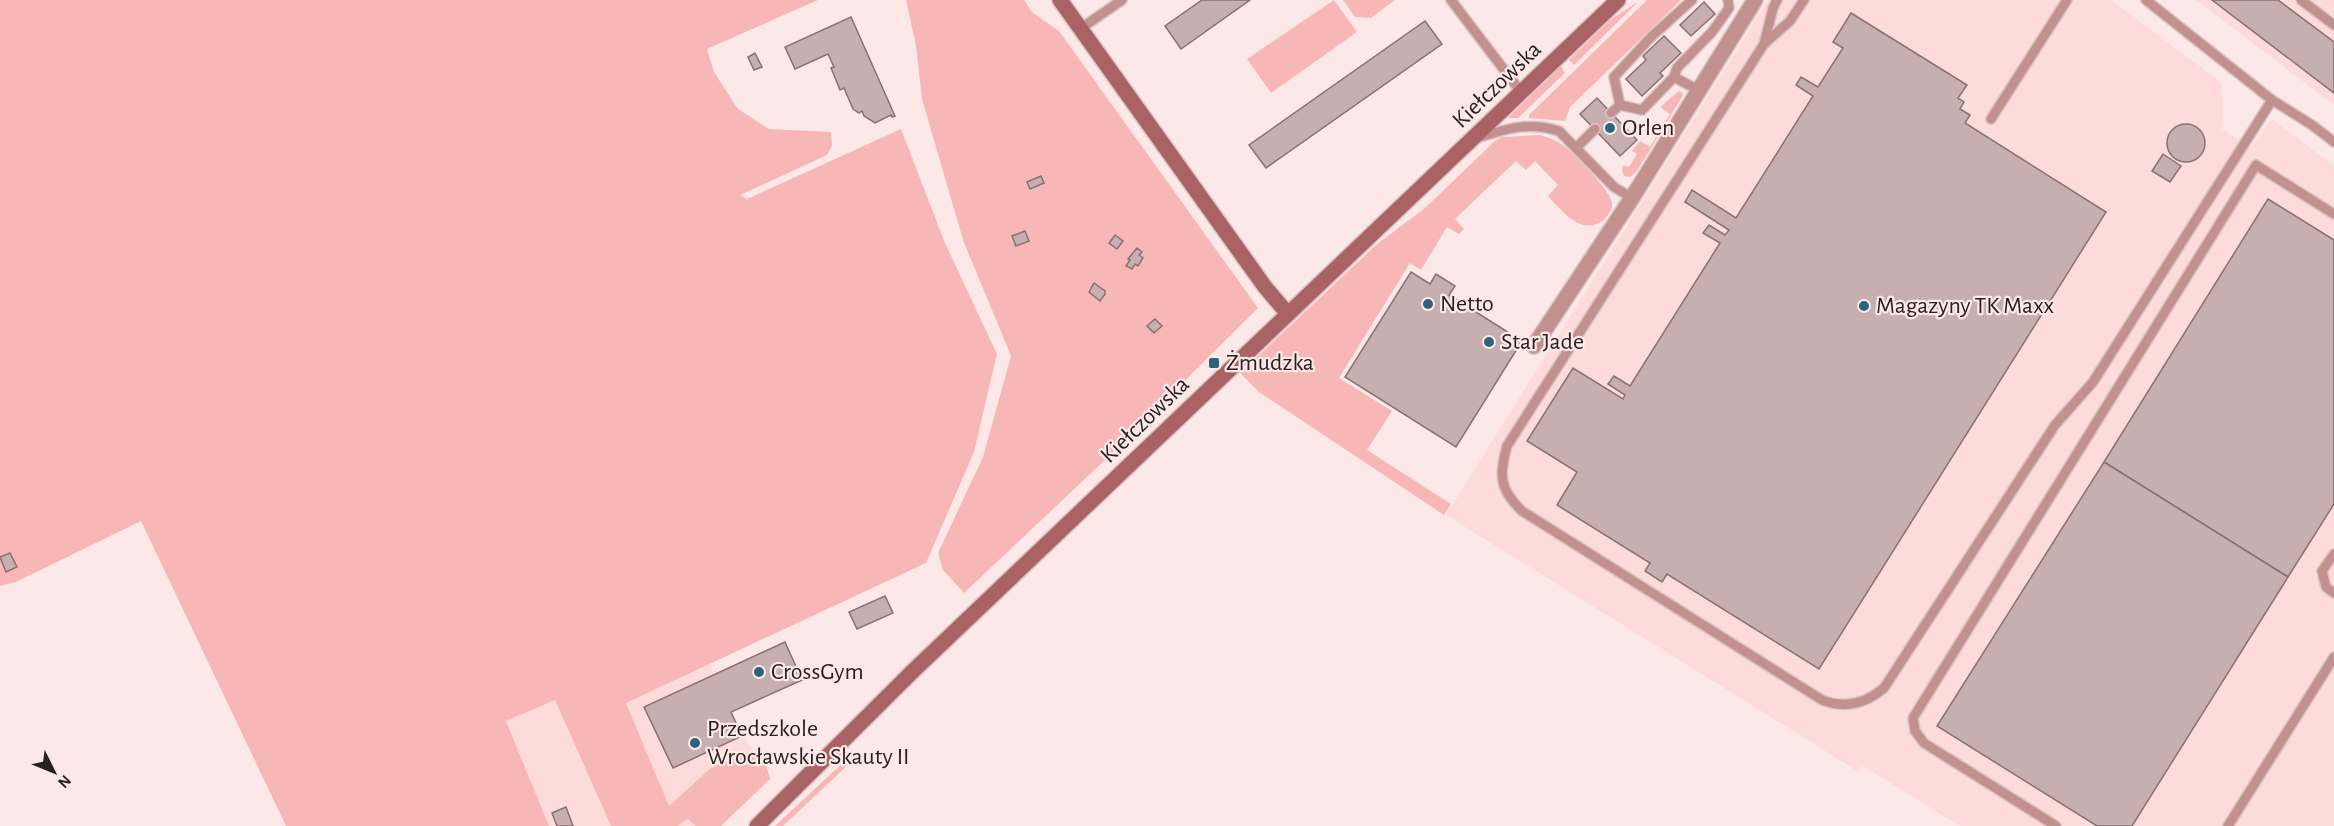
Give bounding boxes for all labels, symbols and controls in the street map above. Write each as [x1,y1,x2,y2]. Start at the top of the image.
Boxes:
street label: Kiełczowska [1448,37,1546,133]
place label: Orlen [1622,116,1674,140]
marker: Orlen [1603,121,1617,135]
place label: Netto [1440,292,1494,316]
place label: Magazyny TK Maxx [1876,294,2055,318]
marker: Netto [1421,297,1435,311]
marker: Magazyny TK Maxx [1857,299,1871,313]
place label: Star Jade [1501,330,1584,354]
marker: Star Jade [1482,335,1496,349]
place label: Żmudzka [1226,350,1314,375]
marker: Żmudzka [1207,356,1221,370]
street label: Kiełczowska [1096,372,1194,468]
place label: CrossGym [771,660,864,684]
marker: CrossGym [752,665,766,679]
place label: Przedszkole Wrocławskie Skauty II [707,717,910,769]
marker: Przedszkole Wrocławskie Skauty II [688,736,702,750]
north arrow [24,742,84,802]
text: N [55,772,74,791]

